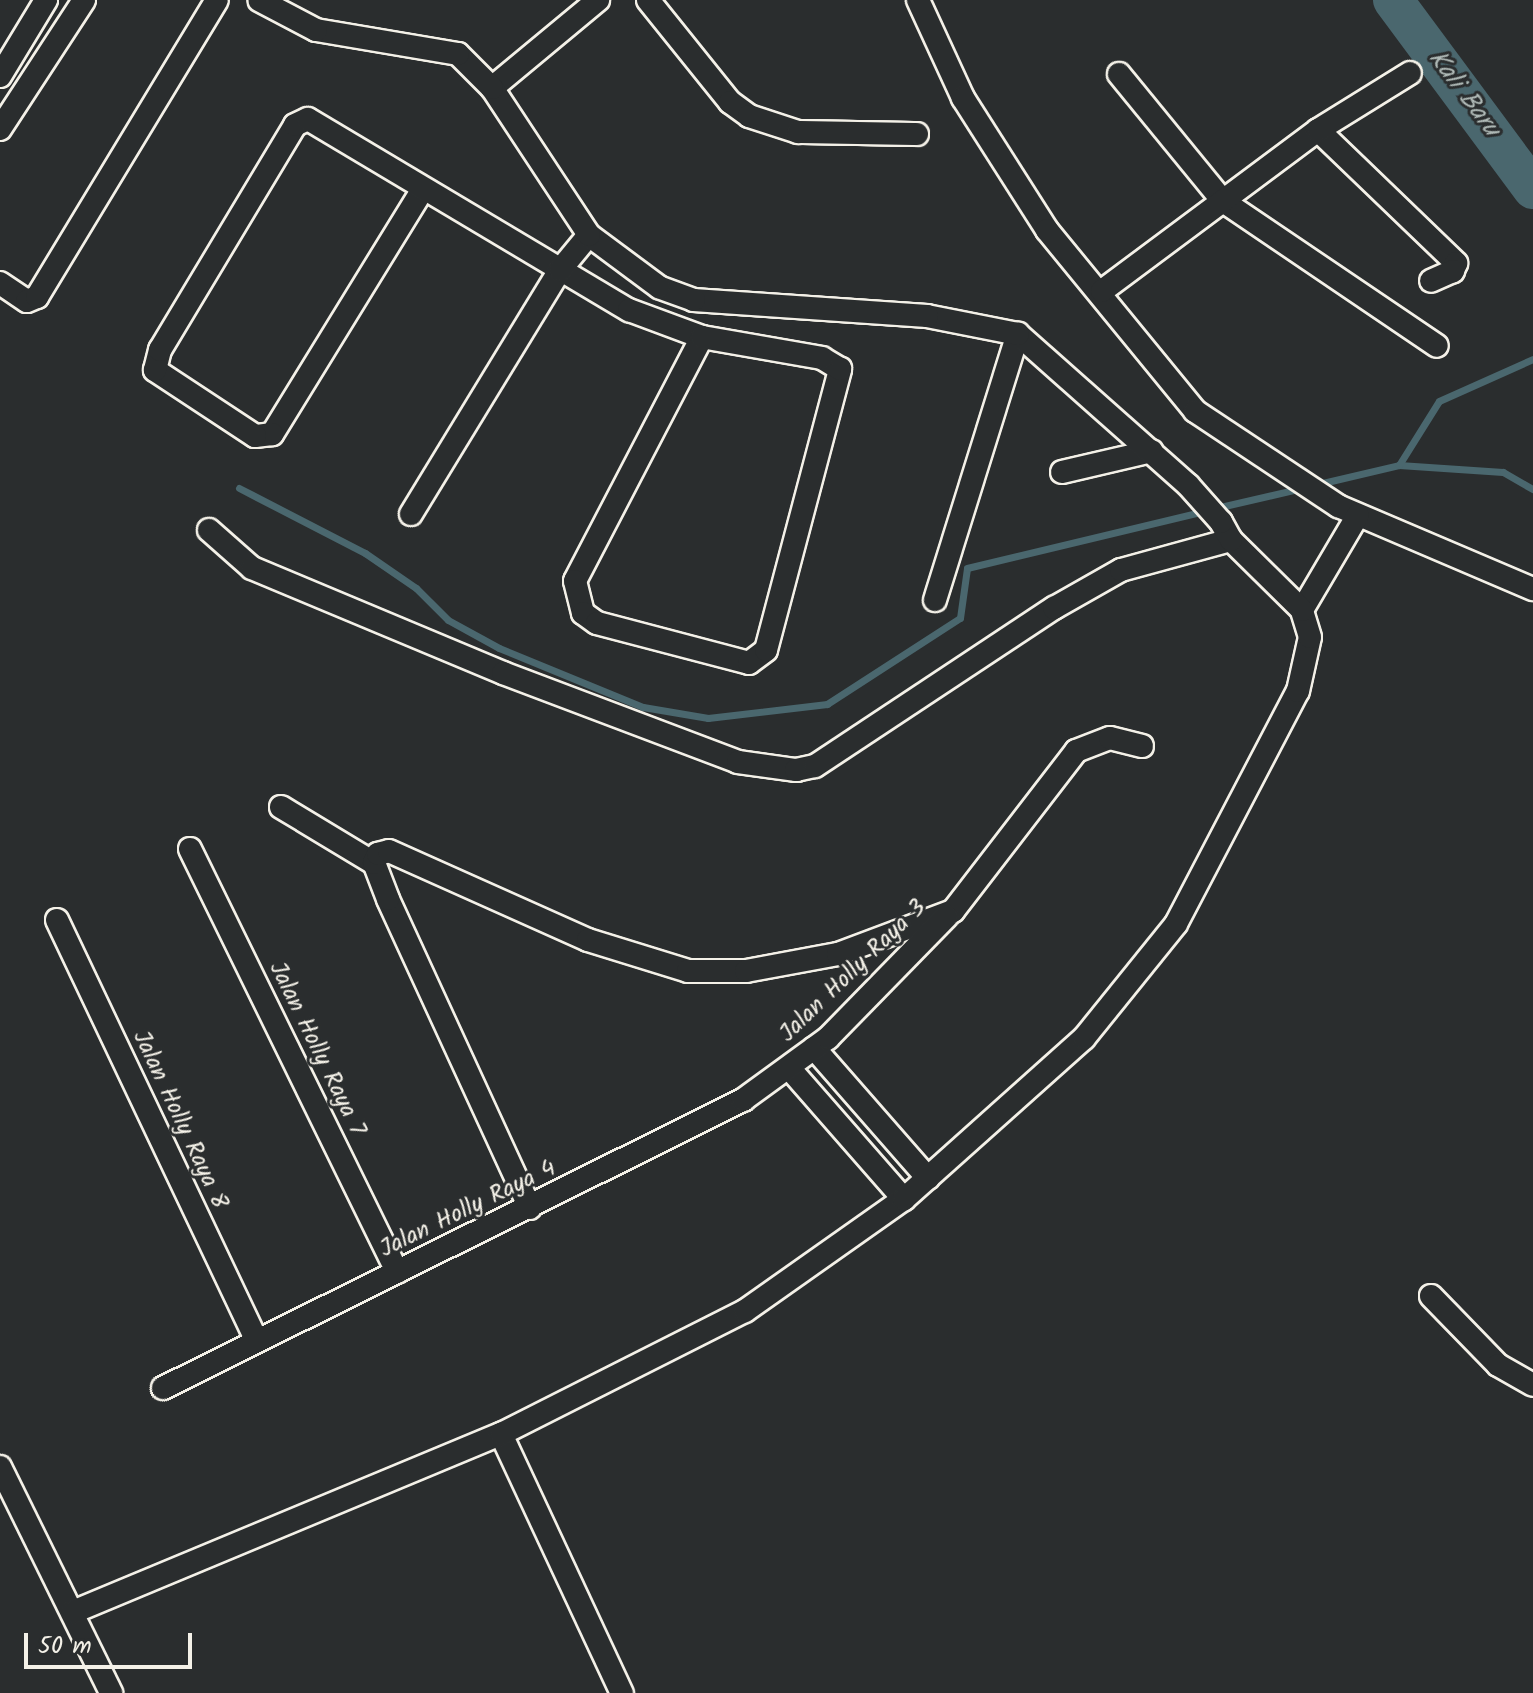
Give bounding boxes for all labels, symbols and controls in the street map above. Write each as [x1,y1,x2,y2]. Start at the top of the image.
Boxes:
water label: Kali Baru [1420,45,1506,143]
street label: Jalan Holly Raya 3 [774,894,932,1048]
street label: Jalan Holly Raya 7 [262,957,372,1141]
street label: Jalan Holly Raya 8 [126,1026,234,1214]
street label: Jalan Holly Raya 4 [375,1154,561,1264]
scale bar [28,1617,196,1667]
text: 50 m [38,1627,92,1666]

